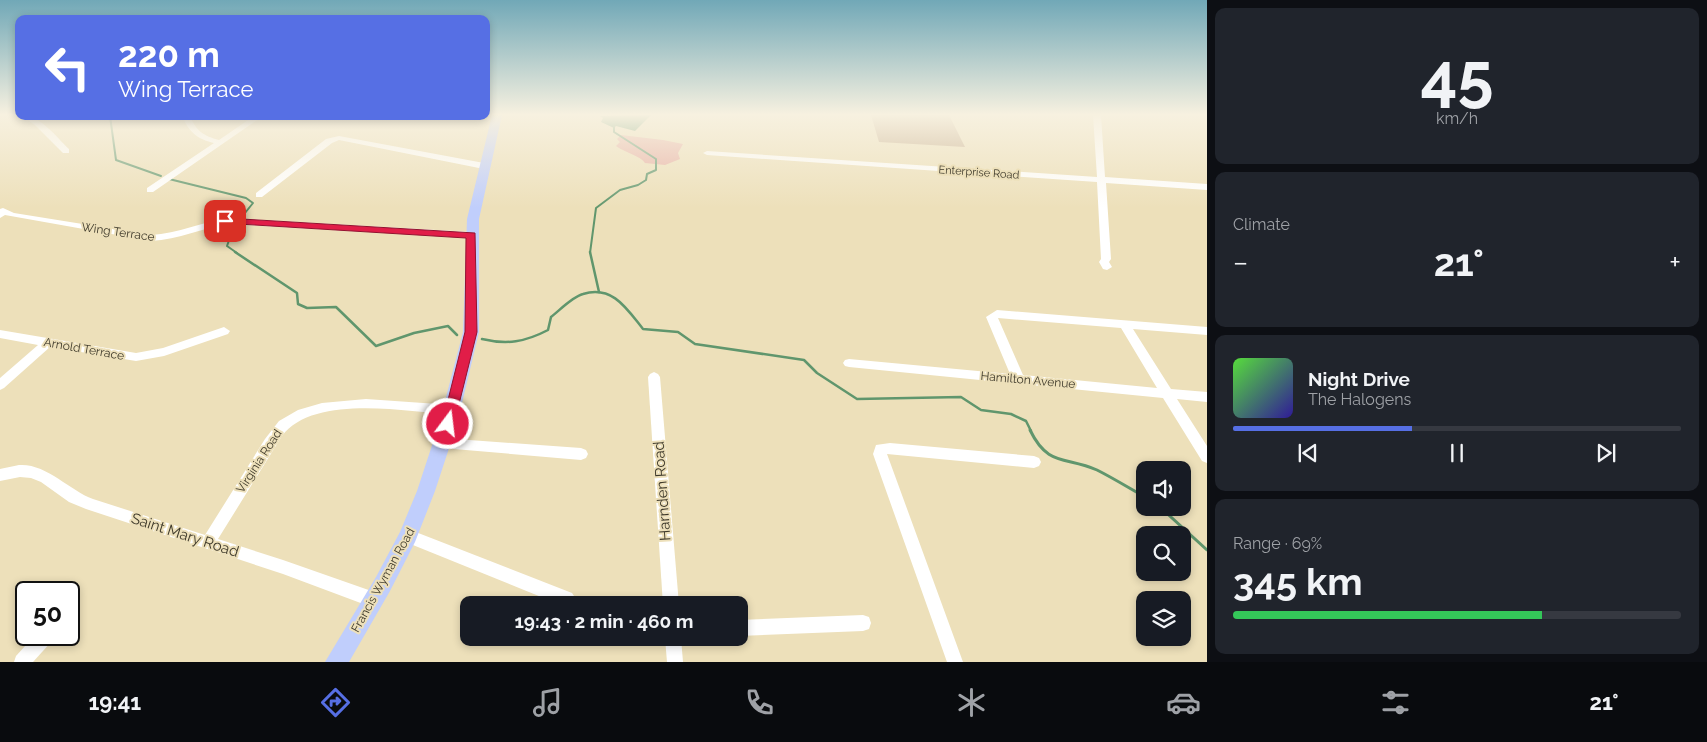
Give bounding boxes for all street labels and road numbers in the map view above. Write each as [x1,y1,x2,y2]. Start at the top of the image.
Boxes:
street label: Enterprise Road [938,163,1020,182]
street label: Wing Terrace [80,220,156,244]
street label: Arnold Terrace [43,335,125,363]
street label: Hamilton Avenue [980,369,1076,391]
street label: Virginia Road [233,427,285,495]
street label: Harnden Road [650,441,674,541]
street label: Saint Mary Road [129,509,241,561]
street label: Francis Wyman Road [348,525,418,635]

